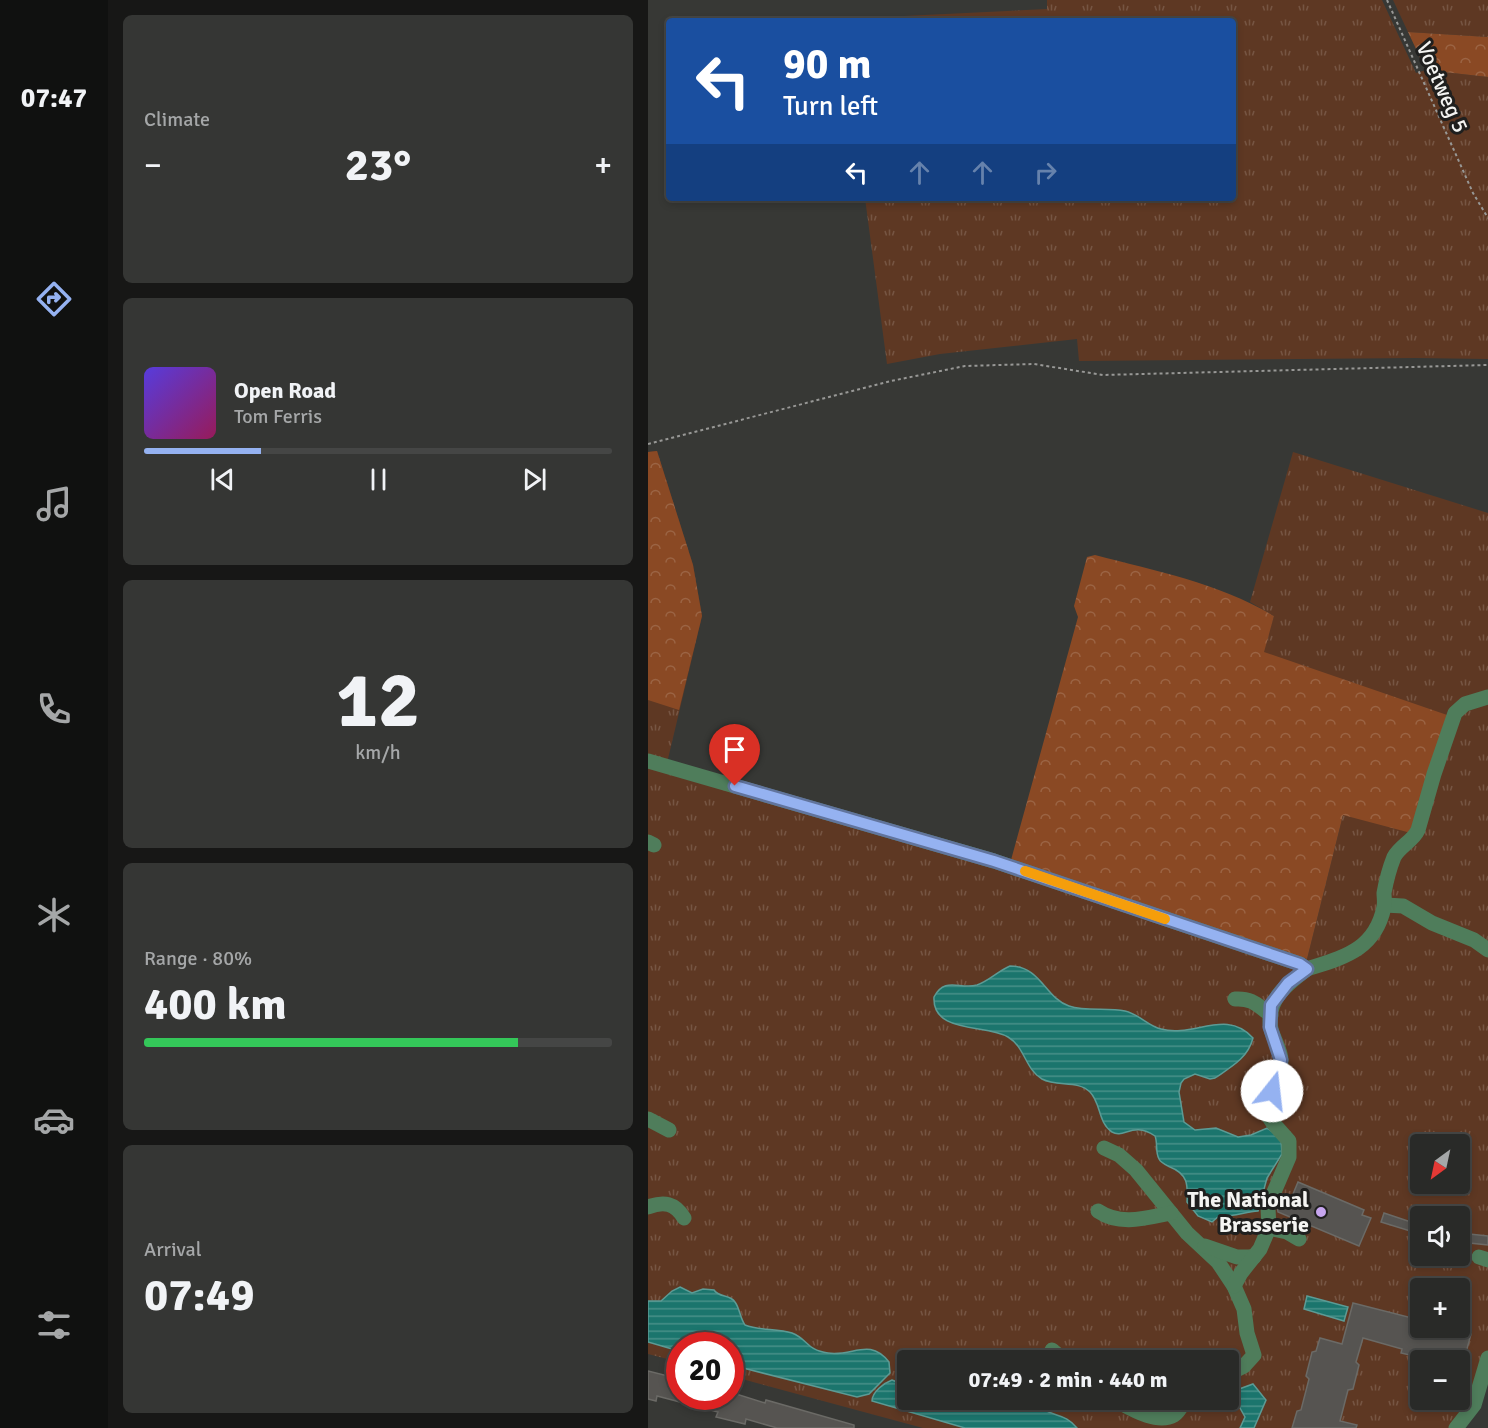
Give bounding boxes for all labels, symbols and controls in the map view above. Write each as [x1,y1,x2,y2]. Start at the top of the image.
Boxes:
street label: Voetweg 5 [1411,37,1475,137]
text: 90 m [783,39,872,90]
icon: left [684,42,762,120]
text: 07:47 [21,82,87,115]
text: Turn left [783,90,878,123]
text: Climate [144,107,210,132]
text: 23° [345,138,411,193]
text: − [144,145,162,186]
text: + [594,145,612,186]
icon: left [840,156,873,189]
icon: ahead [903,156,936,189]
icon: ahead [966,156,999,189]
icon: right [1029,156,1062,189]
icon: directions [33,278,75,320]
text: Open Road [234,377,336,404]
text: Tom Ferris [234,404,322,429]
icon: previous [206,463,239,496]
icon: pause [362,463,395,496]
icon: next [518,463,551,496]
icon: music [33,483,75,525]
text: 12 [336,653,420,749]
icon: phone [33,688,75,730]
pin [709,724,760,786]
icon: arrive [718,733,751,766]
text: km/h [355,740,401,765]
icon: climate [33,894,75,936]
text: Range · 80% [144,946,252,971]
text: 400 km [144,977,287,1032]
position arrow [1240,1059,1304,1123]
icon: car [33,1099,75,1141]
north arrow [1410,1134,1470,1194]
map controls [1410,1134,1470,1410]
place label: The National Brasserie [1187,1186,1309,1238]
marker: The National Brasserie [1314,1205,1328,1219]
button: sound [1410,1206,1470,1266]
text: Arrival [144,1237,202,1262]
text: 07:49 [144,1268,254,1323]
button: + [1410,1278,1470,1338]
icon: filters [33,1304,75,1346]
speed limit sign: 20 [666,1332,744,1410]
button: − [1410,1350,1470,1410]
text: 07:49 · 2 min · 440 m [968,1366,1168,1393]

